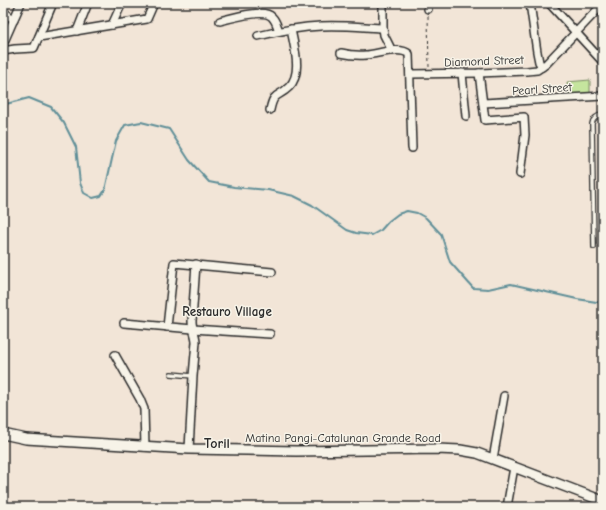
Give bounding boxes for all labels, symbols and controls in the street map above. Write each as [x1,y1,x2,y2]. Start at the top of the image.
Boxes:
street label: Diamond Street [444,53,525,69]
street label: Pearl Street [512,80,573,98]
district label: Restauro Village [182,304,272,319]
street label: Matina Pangi-Catalunan Grande Road [245,431,441,445]
district label: Toril [204,435,230,452]

